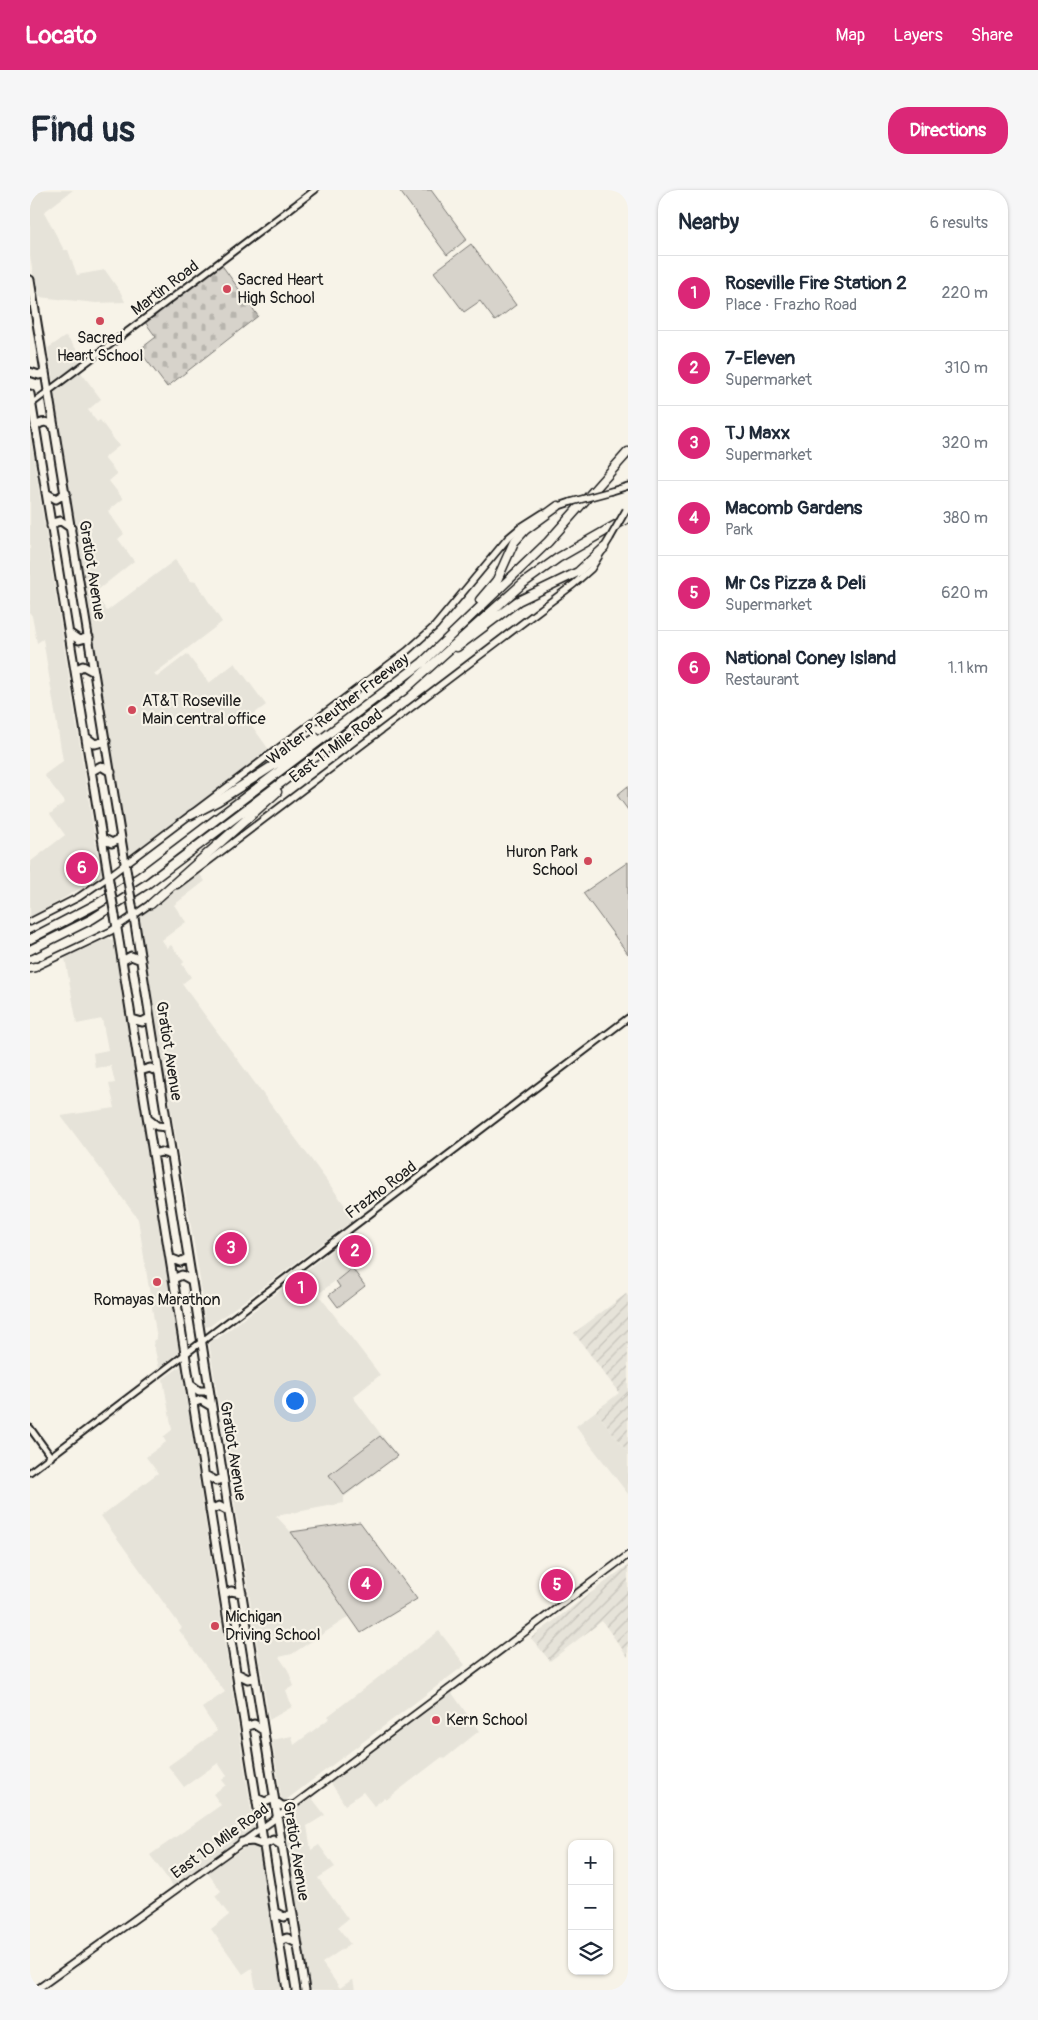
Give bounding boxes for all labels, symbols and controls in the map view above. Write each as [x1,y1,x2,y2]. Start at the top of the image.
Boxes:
text: Locato [25,21,97,50]
text: Map [836,24,865,47]
text: Layers [893,24,943,47]
text: Share [971,24,1013,47]
button: Directions [888,107,1008,154]
text: Find us [30,108,135,152]
text: Nearby [678,209,739,236]
text: 6 results [930,213,988,233]
street label: Martin Road [127,256,203,320]
place label: Sacred Heart High School [237,270,324,308]
text: Roseville Fire Station 2 [725,271,907,295]
marker: Sacred Heart High School [221,283,233,295]
text: 1 [691,283,697,303]
text: 220 m [942,283,988,303]
text: Place · Frazho Road [725,295,857,315]
marker: Sacred Heart School [94,315,106,327]
place label: Sacred Heart School [57,328,143,366]
text: 7-Eleven [725,346,795,370]
text: 2 [690,358,698,378]
text: 310 m [944,358,988,378]
text: Supermarket [725,370,812,390]
text: TJ Maxx [725,421,790,445]
text: 3 [690,433,698,453]
text: 320 m [942,433,988,453]
text: Supermarket [725,445,812,465]
text: Macomb Gardens [725,496,862,520]
text: 4 [689,508,699,528]
text: 380 m [942,508,988,528]
street label: Gratiot Avenue [74,519,110,621]
text: Park [725,520,753,540]
text: Mr Cs Pizza & Deli [725,571,866,595]
text: 5 [690,583,698,603]
text: 620 m [941,583,988,603]
text: Supermarket [725,595,812,615]
text: National Coney Island [725,646,896,670]
street label: Walter P Reuther Freeway [263,649,413,769]
text: 6 [689,658,699,678]
text: 1.1 km [948,658,988,678]
text: Restaurant [725,670,799,690]
place label: AT&T Roseville Main central office [142,691,266,729]
marker: AT&T Roseville Main central office [126,704,138,716]
street label: East 11 Mile Road [285,704,387,788]
place label: Huron Park School [505,842,578,880]
pin: 6 [66,849,98,887]
marker: Huron Park School [582,855,594,867]
street label: Gratiot Avenue [151,1000,187,1102]
street label: Frazho Road [342,1157,420,1223]
pin: 3 [215,1229,247,1267]
pin: 2 [339,1232,371,1270]
pin: 1 [285,1269,317,1307]
marker: Romayas Marathon [151,1276,163,1288]
place label: Romayas Marathon [94,1290,221,1310]
your location [282,1388,308,1414]
street label: Gratiot Avenue [215,1400,251,1502]
pin: 4 [350,1565,382,1603]
pin: 5 [541,1566,573,1604]
place label: Michigan Driving School [225,1607,321,1645]
marker: Michigan Driving School [209,1620,221,1632]
place label: Kern School [446,1710,528,1730]
marker: Kern School [430,1714,442,1726]
street label: East 10 Mile Road [167,1799,273,1883]
street label: Gratiot Avenue [278,1800,314,1902]
map controls [568,1840,613,1975]
button: + [568,1840,613,1885]
button: − [568,1885,613,1930]
button: layers [568,1930,613,1975]

